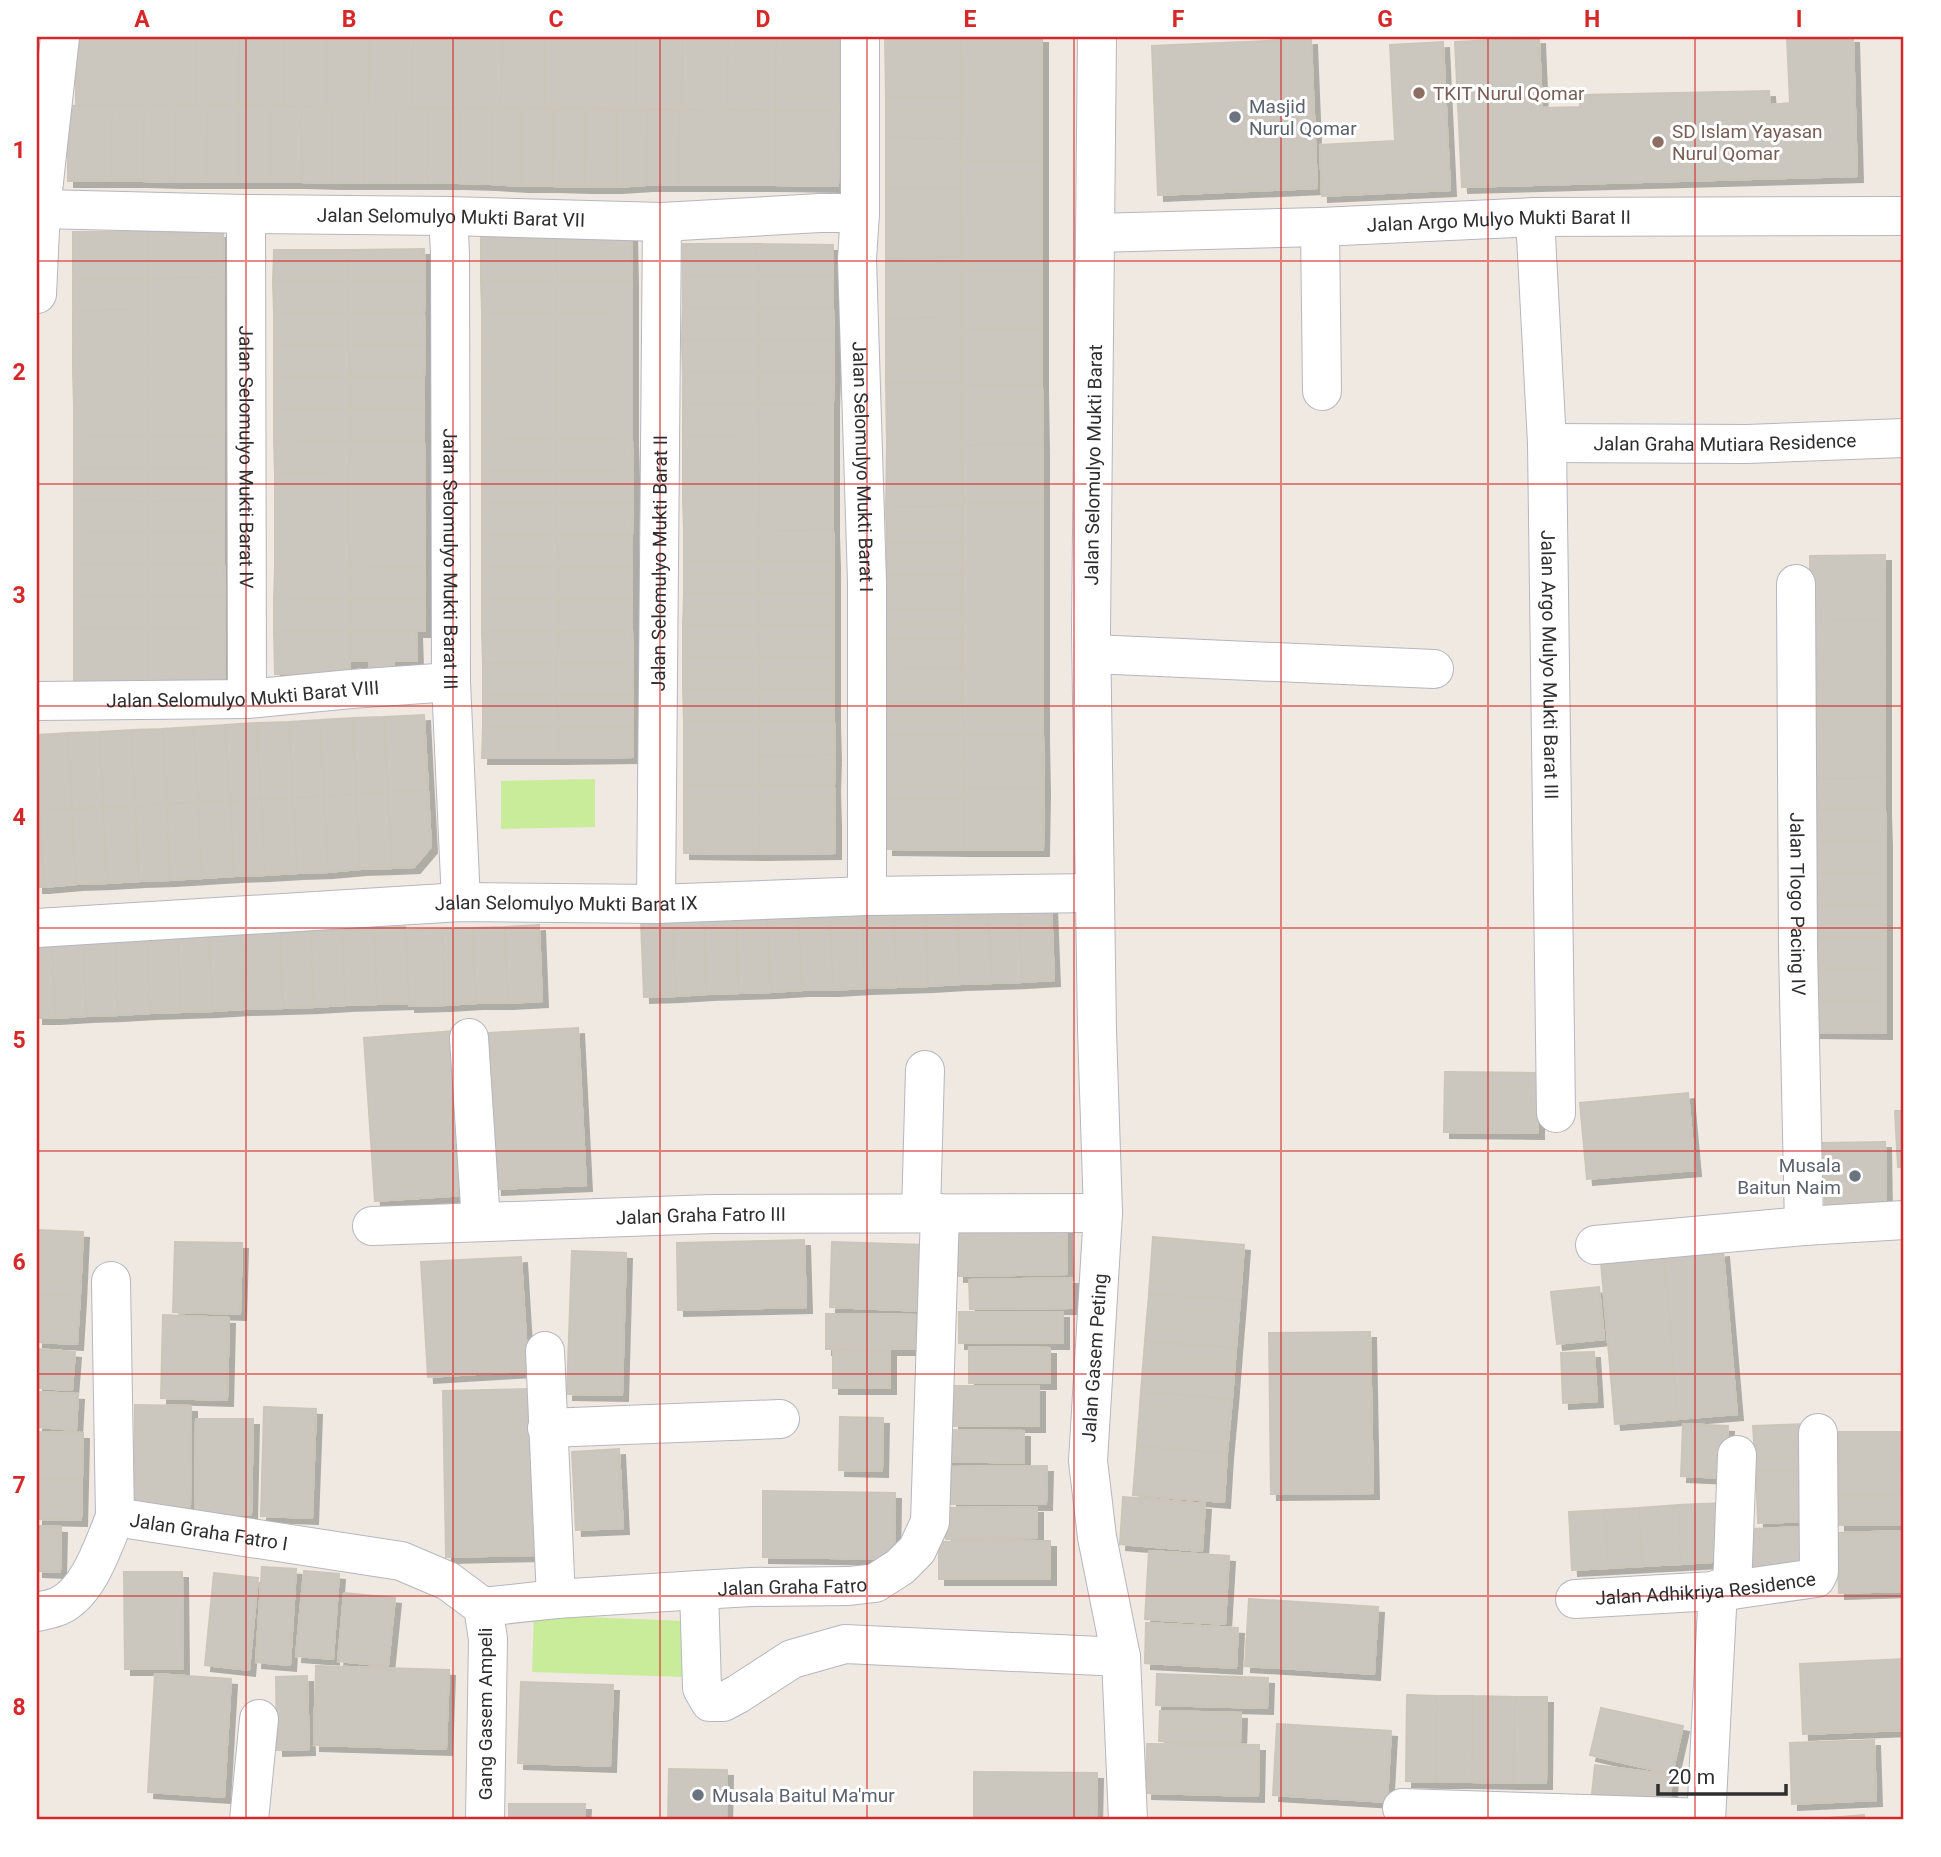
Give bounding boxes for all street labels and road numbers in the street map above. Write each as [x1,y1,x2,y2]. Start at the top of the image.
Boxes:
street label: Jalan Selomulyo Mukti Barat VII [317,204,585,232]
street label: Jalan Argo Mulyo Mukti Barat II [1366,206,1631,237]
street label: Jalan Selomulyo Mukti Barat IV [234,325,258,589]
street label: Jalan Selomulyo Mukti Barat I [848,341,878,592]
street label: Jalan Selomulyo Mukti Barat [1080,344,1107,586]
street label: Jalan Selomulyo Mukti Barat III [438,428,462,690]
street label: Jalan Graha Mutiara Residence [1593,429,1857,456]
street label: Jalan Selomulyo Mukti Barat II [647,435,672,691]
street label: Jalan Argo Mulyo Mukti Barat III [1536,530,1563,800]
street label: Jalan Selomulyo Mukti Barat VIII [106,676,380,712]
street label: Jalan Tlogo Pacing IV [1785,812,1810,996]
street label: Jalan Selomulyo Mukti Barat IX [434,891,698,916]
street label: Jalan Graha Fatro III [615,1203,786,1229]
street label: Jalan Gasem Peting [1077,1273,1112,1443]
street label: Jalan Graha Fatro I [128,1508,289,1555]
street label: Jalan Adhikriya Residence [1595,1567,1817,1610]
street label: Jalan Graha Fatro [717,1573,868,1601]
street label: Gang Gasem Ampeli [474,1628,497,1800]

